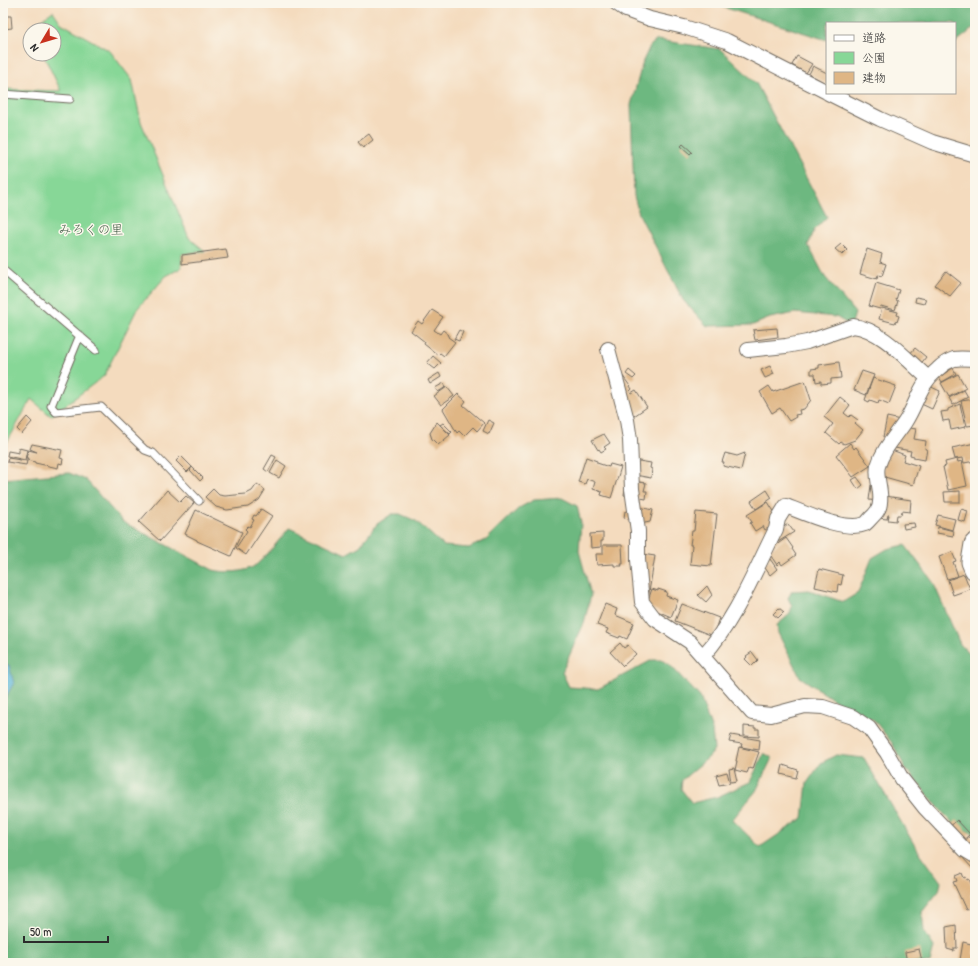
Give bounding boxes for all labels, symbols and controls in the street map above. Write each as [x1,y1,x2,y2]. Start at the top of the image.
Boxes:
north arrow [22,22,62,62]
legend [826,22,956,94]
text: 道路 [862,29,886,46]
text: N [27,41,41,55]
text: 公園 [862,49,886,66]
text: 建物 [862,69,886,86]
park label: みろくの里 [58,220,124,238]
scale bar [24,918,108,944]
text: 50 m [30,923,51,940]

